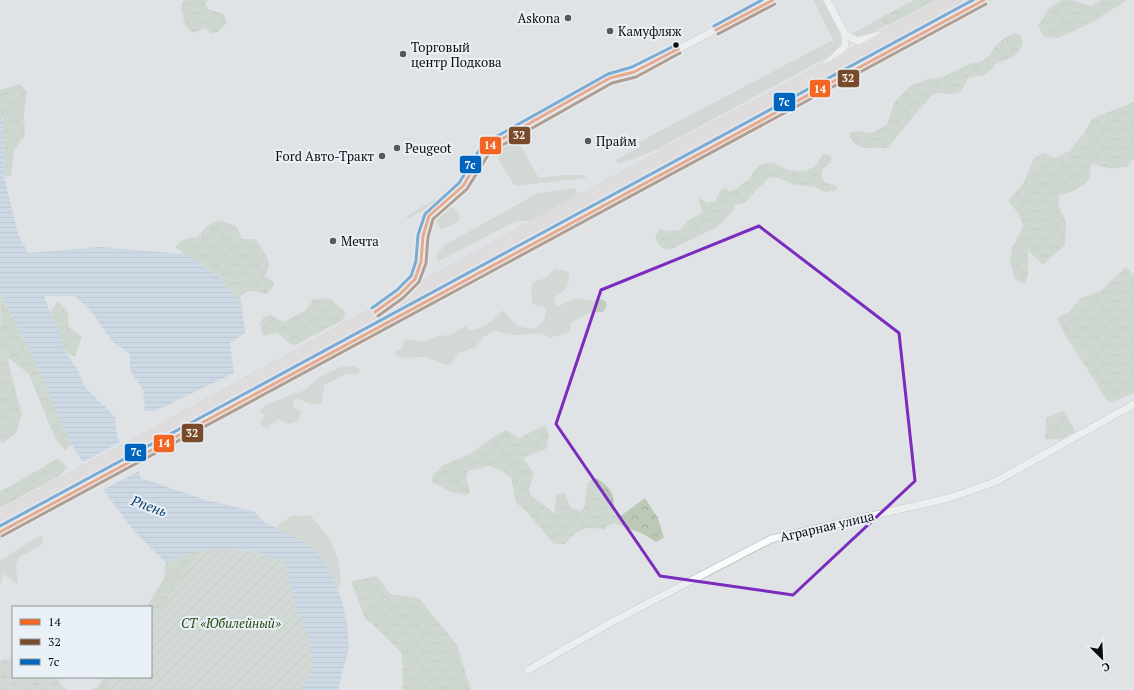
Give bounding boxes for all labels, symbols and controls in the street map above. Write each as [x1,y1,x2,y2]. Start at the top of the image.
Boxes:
place label: Askona [517,9,560,27]
marker: Askona [563,13,573,23]
place label: Камуфляж [618,22,682,40]
marker: Камуфляж [605,26,615,36]
place label: Торговый центр Подкова [411,38,502,71]
unlabelled marker [671,40,681,50]
marker: Торговый центр Подкова [398,49,408,59]
line badge: 32 [837,69,860,88]
text: 32 [842,71,854,85]
line badge: 14 [809,79,831,98]
text: 14 [814,82,827,96]
line badge: 7с [773,92,796,112]
text: 7с [779,95,790,109]
line badge: 32 [508,126,531,145]
text: 32 [513,128,525,142]
place label: Прайм [596,132,637,150]
line badge: 14 [479,136,502,155]
marker: Прайм [583,136,593,146]
text: 14 [484,138,497,152]
place label: Peugeot [405,139,452,157]
marker: Peugeot [392,143,402,153]
place label: Ford Авто-Тракт [275,147,375,165]
marker: Ford Авто-Тракт [377,151,387,161]
line badge: 7с [459,155,482,174]
text: 7с [465,158,476,172]
place label: Мечта [341,232,379,250]
marker: Мечта [328,236,338,246]
line badge: 32 [181,423,204,443]
text: 32 [186,426,198,440]
line badge: 14 [153,434,175,453]
text: 14 [158,436,171,450]
line badge: 7с [124,443,147,462]
text: 7с [131,445,142,459]
water label: Рпень [128,490,170,521]
street label: Аграрная улица [778,506,876,546]
legend [12,606,152,678]
text: 14 [48,614,61,629]
park label: СТ «Юбилейный» [181,614,281,632]
text: 32 [48,634,61,649]
north arrow [1082,638,1122,678]
text: 7с [48,654,60,669]
text: С [1100,659,1112,675]

